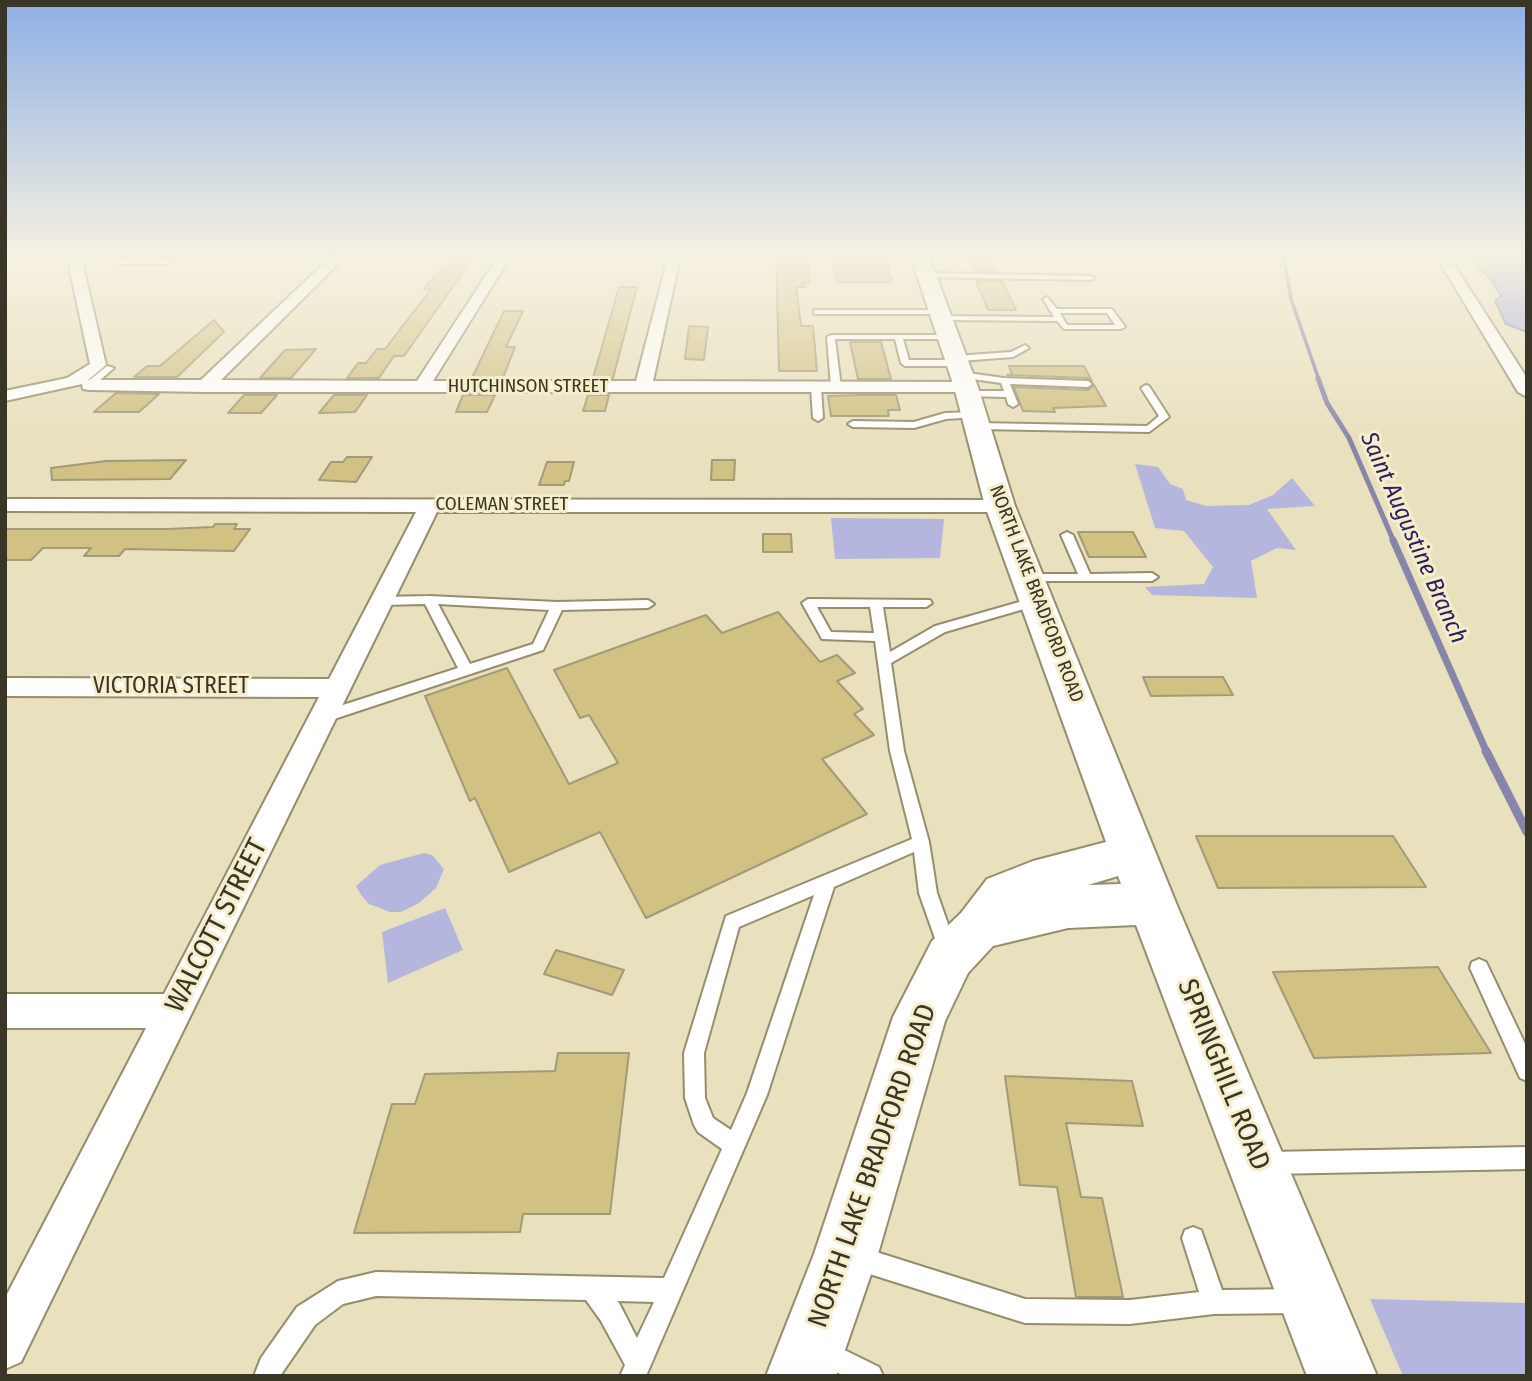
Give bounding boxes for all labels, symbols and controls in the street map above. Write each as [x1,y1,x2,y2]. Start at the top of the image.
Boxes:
street label: HUTCHINSON STREET [448,376,608,398]
water label: Saint Augustine Branch [1353,428,1473,648]
street label: NORTH LAKE BRADFORD ROAD [984,482,1088,706]
street label: COLEMAN STREET [436,494,568,516]
street label: VICTORIA STREET [93,673,249,701]
street label: WALCOTT STREET [159,834,275,1018]
street label: SPRINGHILL ROAD [1169,975,1277,1175]
street label: NORTH LAKE BRADFORD ROAD [802,1000,944,1332]

